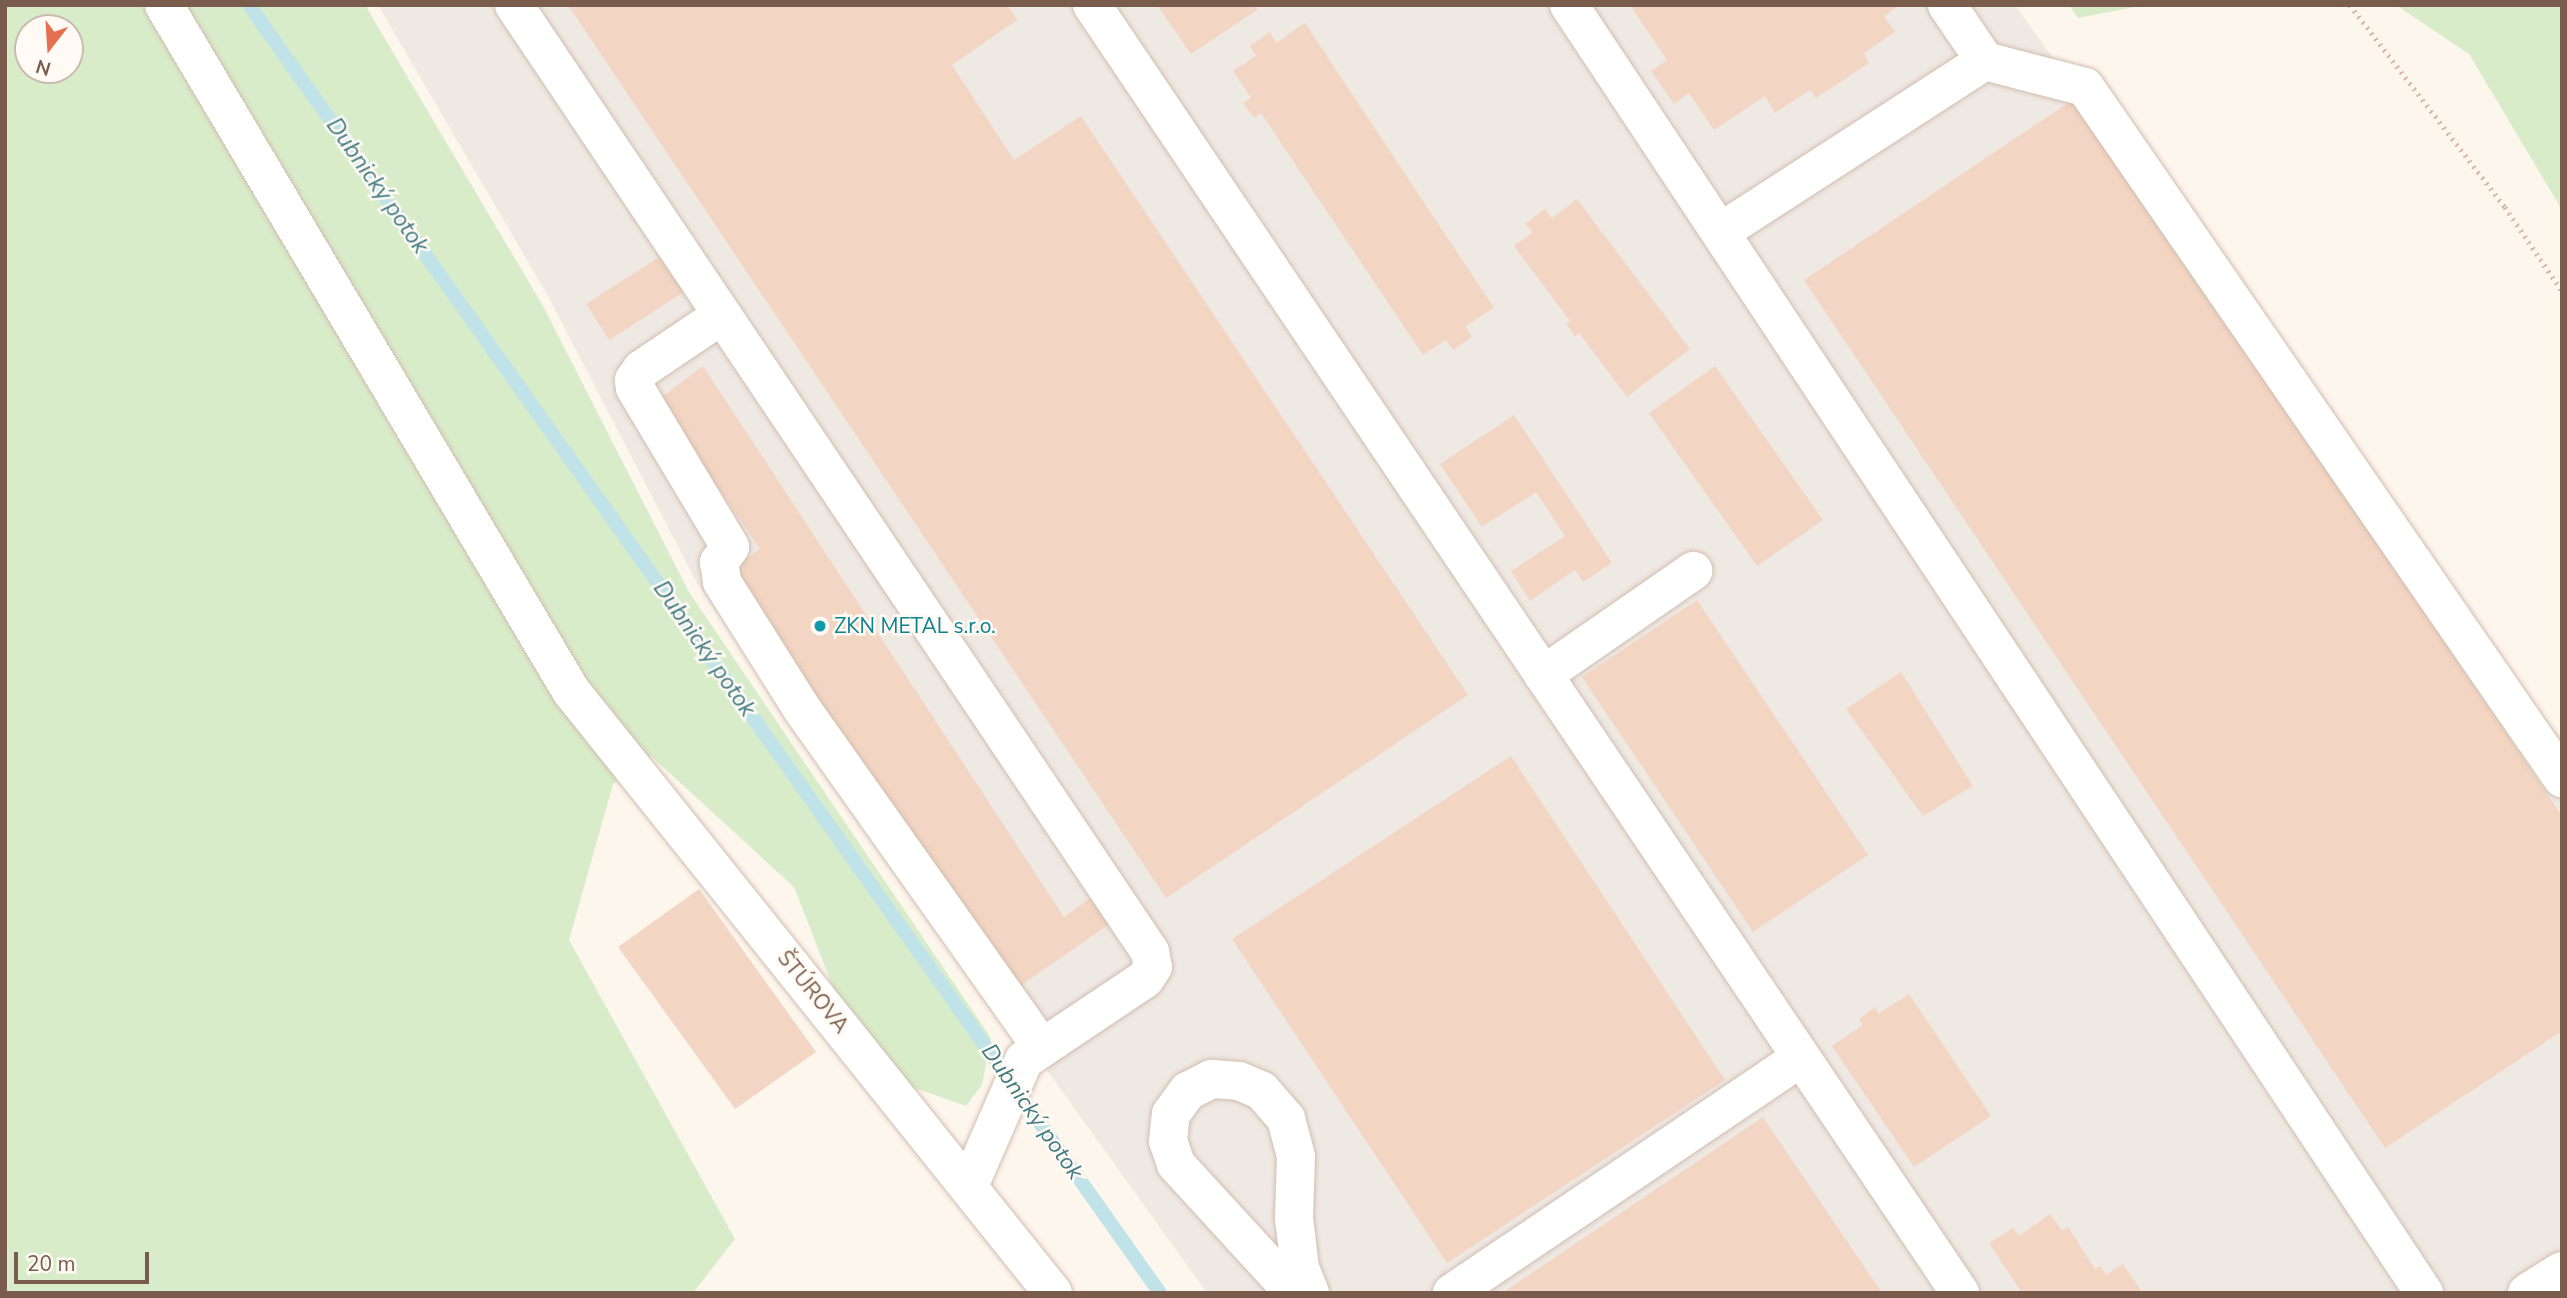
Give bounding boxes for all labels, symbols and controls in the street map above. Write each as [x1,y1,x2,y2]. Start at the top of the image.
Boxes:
north arrow [14,14,84,84]
text: N [33,53,54,82]
water label: Dubnický potok [320,113,434,259]
water label: Dubnický potok [647,576,761,722]
place label: ZKN METAL s.r.o. [834,613,996,639]
marker: ZKN METAL s.r.o. [812,618,828,634]
street label: ŠTÚROVA [772,946,854,1038]
water label: Dubnický potok [975,1039,1089,1185]
scale bar [18,1238,152,1282]
text: 20 m [27,1250,76,1278]

